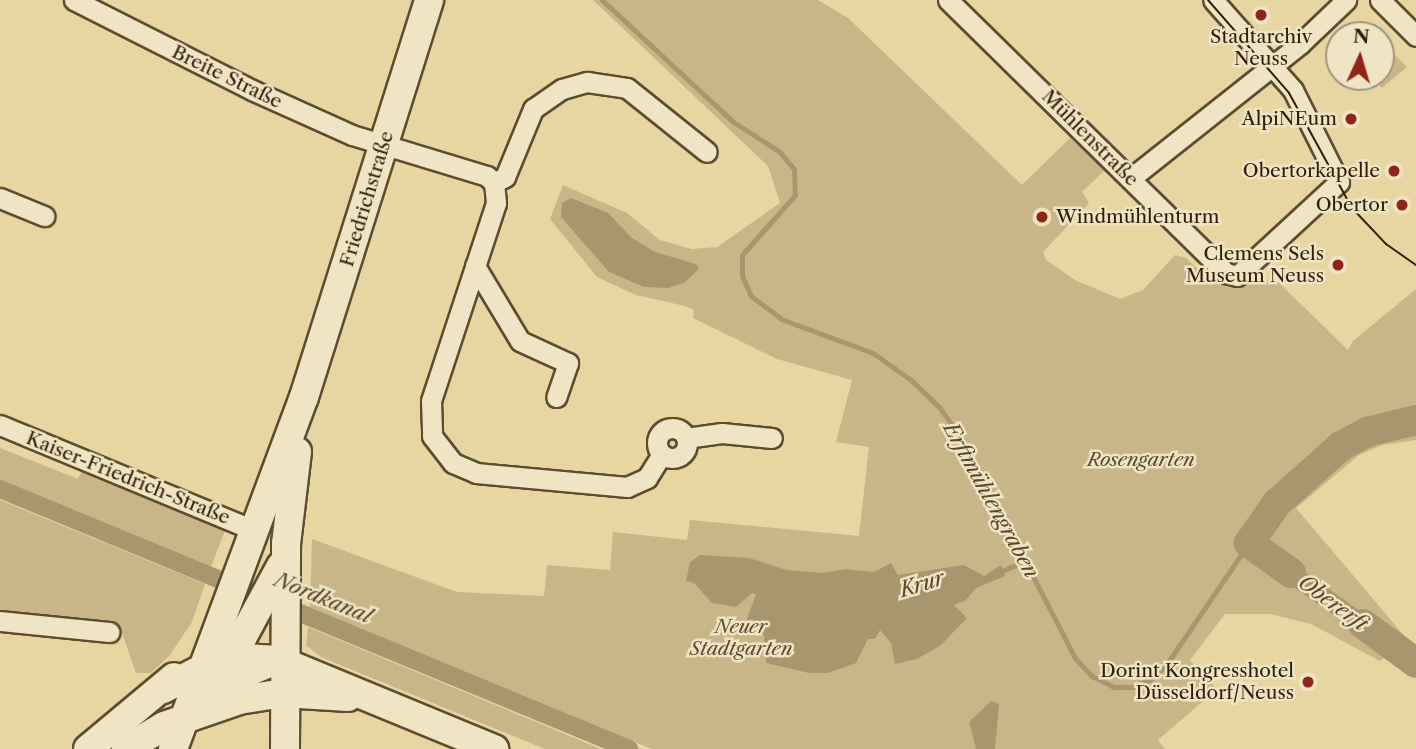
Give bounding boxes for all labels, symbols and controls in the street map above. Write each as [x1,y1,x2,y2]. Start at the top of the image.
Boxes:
marker: Stadtarchiv Neuss [1253,7,1269,23]
north arrow [1325,21,1395,91]
text: N [1352,24,1370,49]
place label: Stadtarchiv Neuss [1210,26,1312,70]
street label: Breite Straße [168,41,286,113]
street label: Mühlenstraße [1037,85,1143,191]
place label: AlpiNEum [1242,108,1337,130]
marker: AlpiNEum [1343,111,1359,127]
street label: Friedrichstraße [336,128,398,270]
place label: Obertorkapelle [1243,160,1380,182]
marker: Obertorkapelle [1386,163,1402,179]
place label: Obertor [1316,194,1388,216]
marker: Obertor [1394,197,1410,213]
place label: Windmühlenturm [1056,206,1219,228]
marker: Windmühlenturm [1034,209,1050,225]
place label: Clemens Sels Museum Neuss [1186,243,1324,287]
marker: Clemens Sels Museum Neuss [1330,257,1346,273]
water label: Erftmühlengraben [938,418,1044,582]
street label: Kaiser-Friedrich-Straße [23,427,233,529]
park label: Rosengarten [1087,449,1195,471]
water label: Krur [896,565,948,603]
water label: Nordkanal [270,567,376,629]
water label: Obererft [1293,569,1373,637]
park label: Neuer Stadtgarten [690,616,792,660]
place label: Dorint Kongresshotel Düsseldorf/Neuss [1100,660,1294,704]
marker: Dorint Kongresshotel Düsseldorf/Neuss [1300,674,1316,690]

